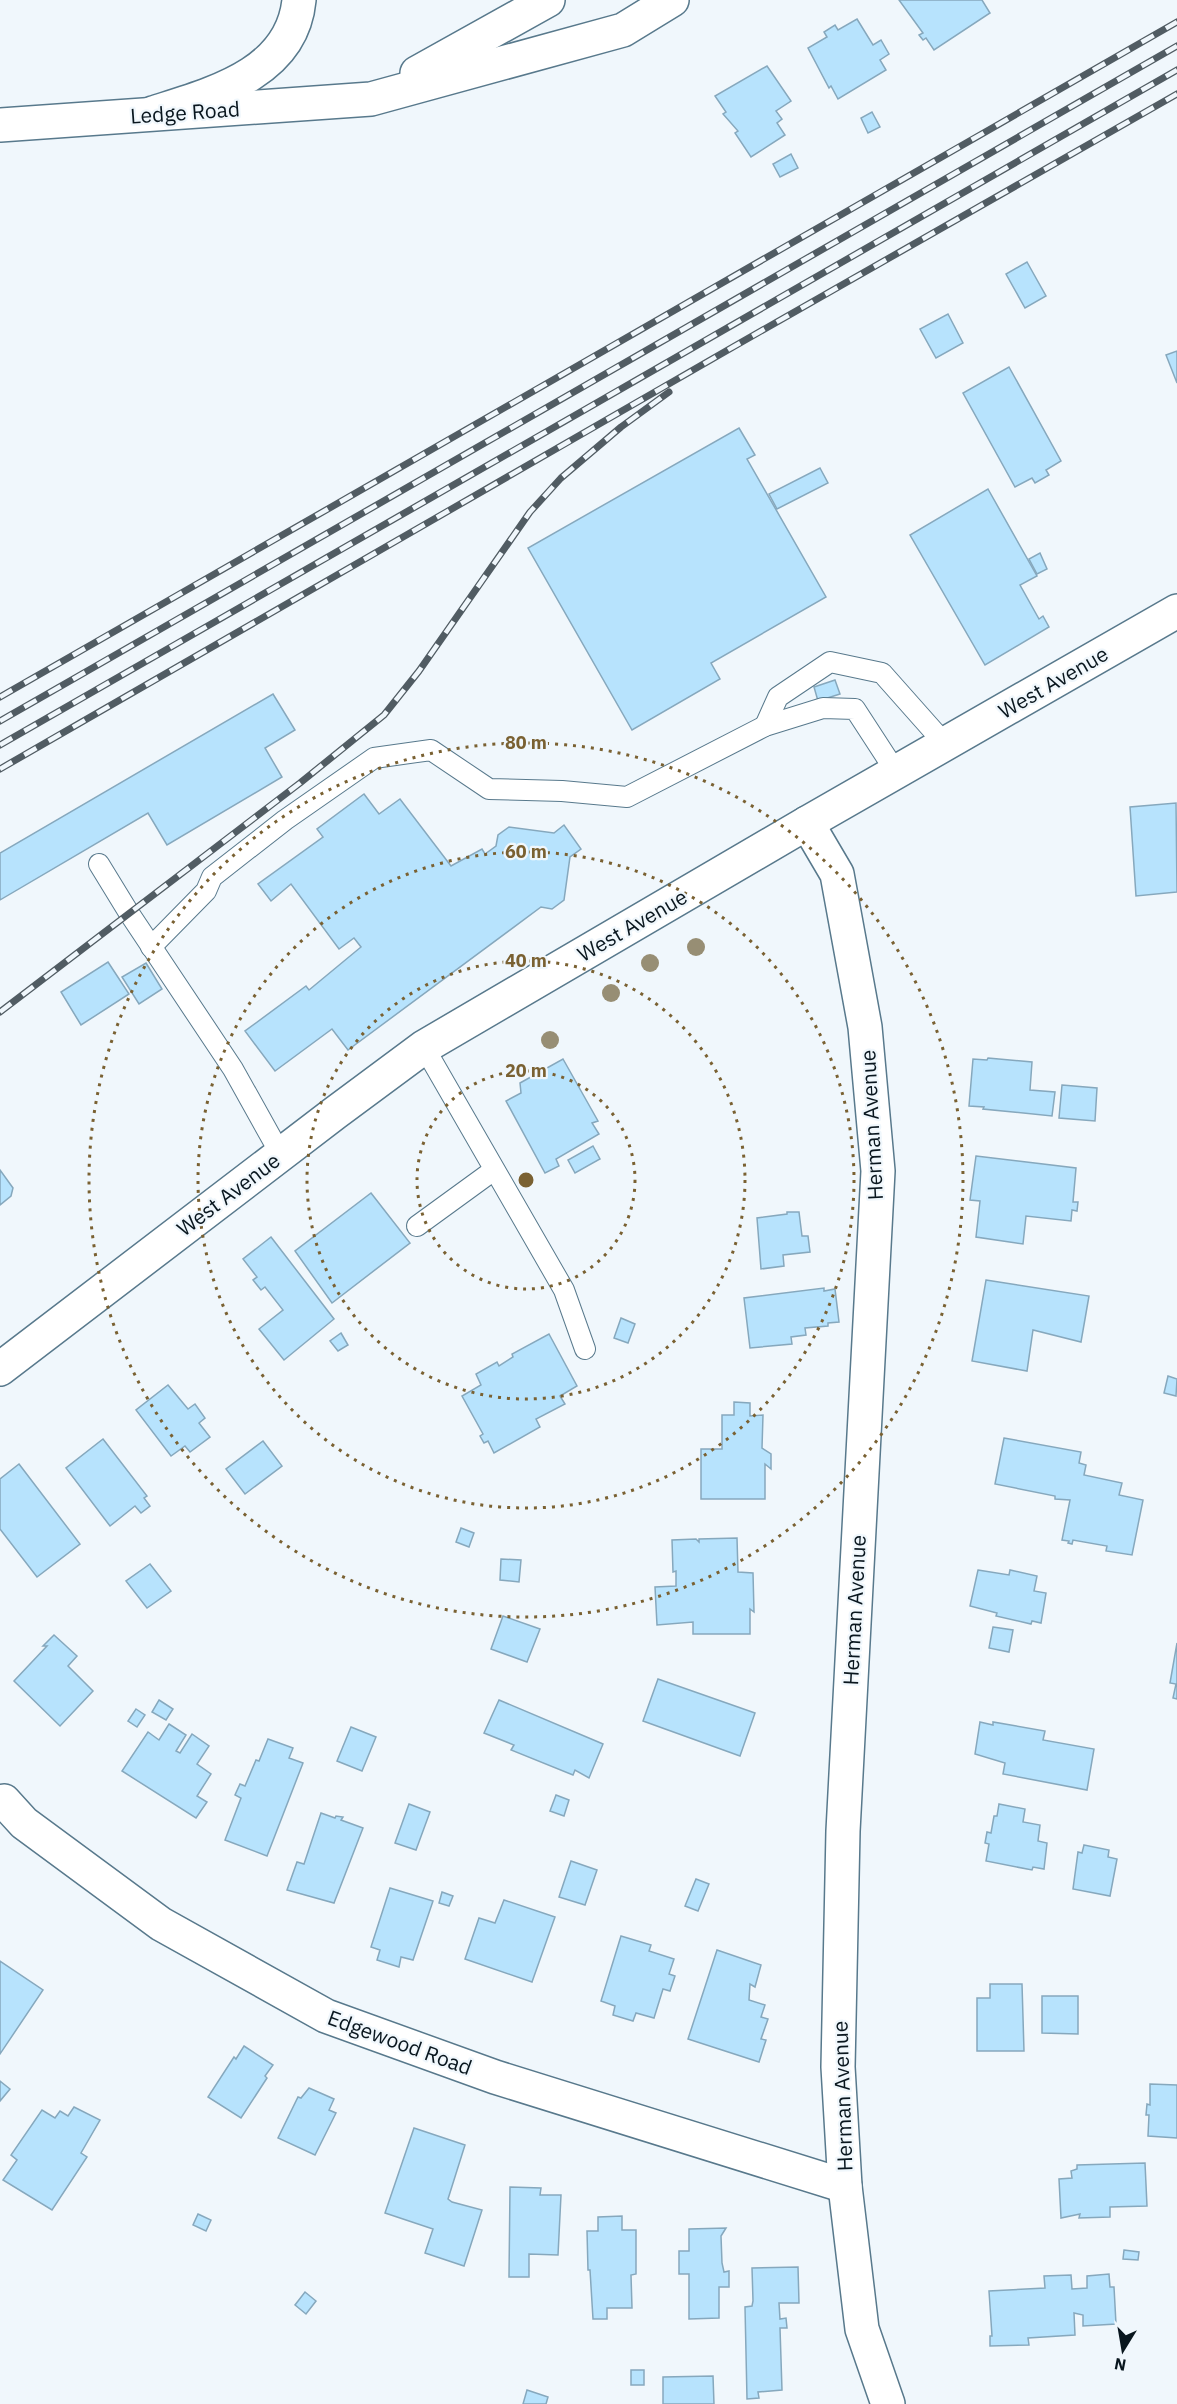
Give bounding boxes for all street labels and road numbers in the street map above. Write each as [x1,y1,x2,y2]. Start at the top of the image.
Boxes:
street label: Ledge Road [129,94,241,130]
street label: West Avenue [993,639,1113,725]
street label: West Avenue [572,882,692,968]
street label: Herman Avenue [853,1049,889,1201]
street label: West Avenue [171,1146,285,1242]
street label: Herman Avenue [836,1534,872,1686]
street label: Edgewood Road [324,2003,476,2081]
street label: Herman Avenue [825,2020,859,2172]

